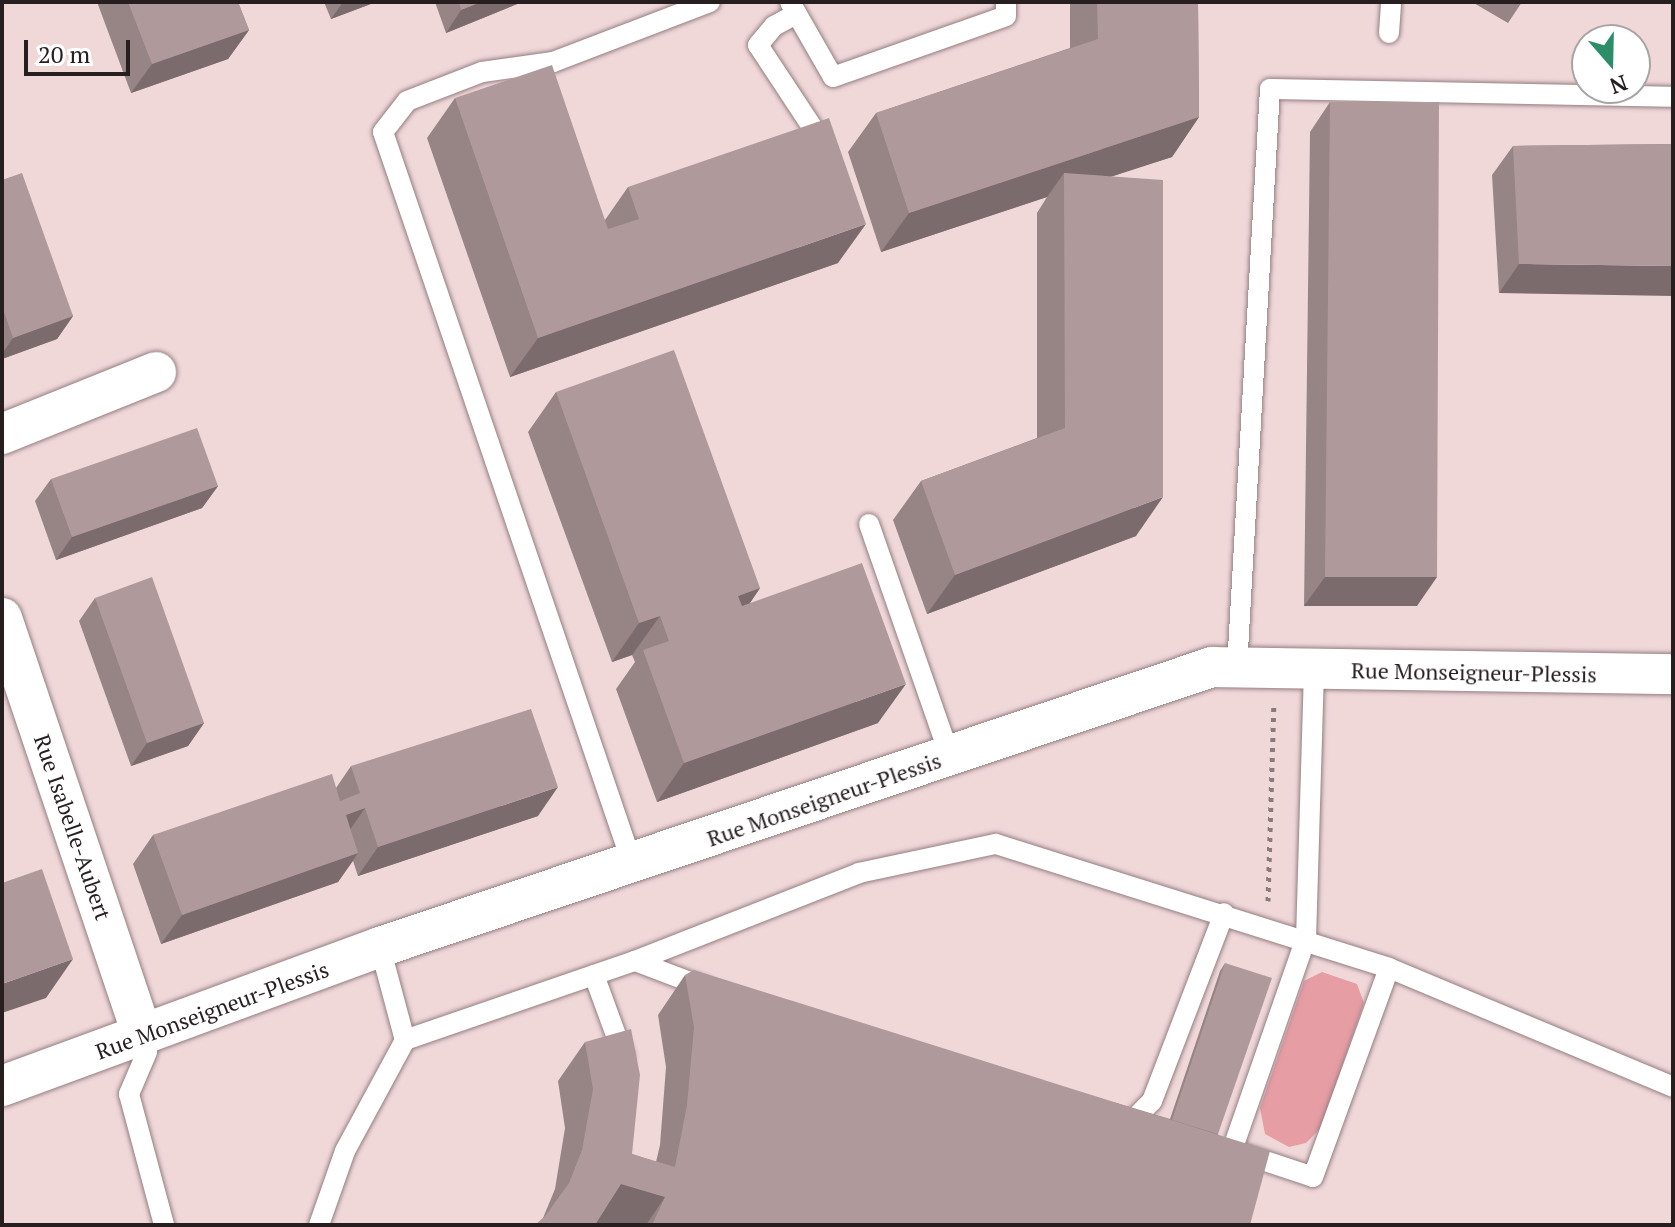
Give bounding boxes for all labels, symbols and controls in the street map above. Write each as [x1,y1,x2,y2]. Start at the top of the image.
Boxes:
scale bar [28,24,134,74]
north arrow [1571,24,1651,104]
text: 20 m [38,38,90,70]
text: N [1606,69,1631,102]
street label: Rue Monseigneur-Plessis [1351,657,1597,687]
street label: Rue Isabelle-Aubert [29,731,117,923]
street label: Rue Monseigneur-Plessis [703,746,945,852]
street label: Rue Monseigneur-Plessis [92,956,332,1064]

